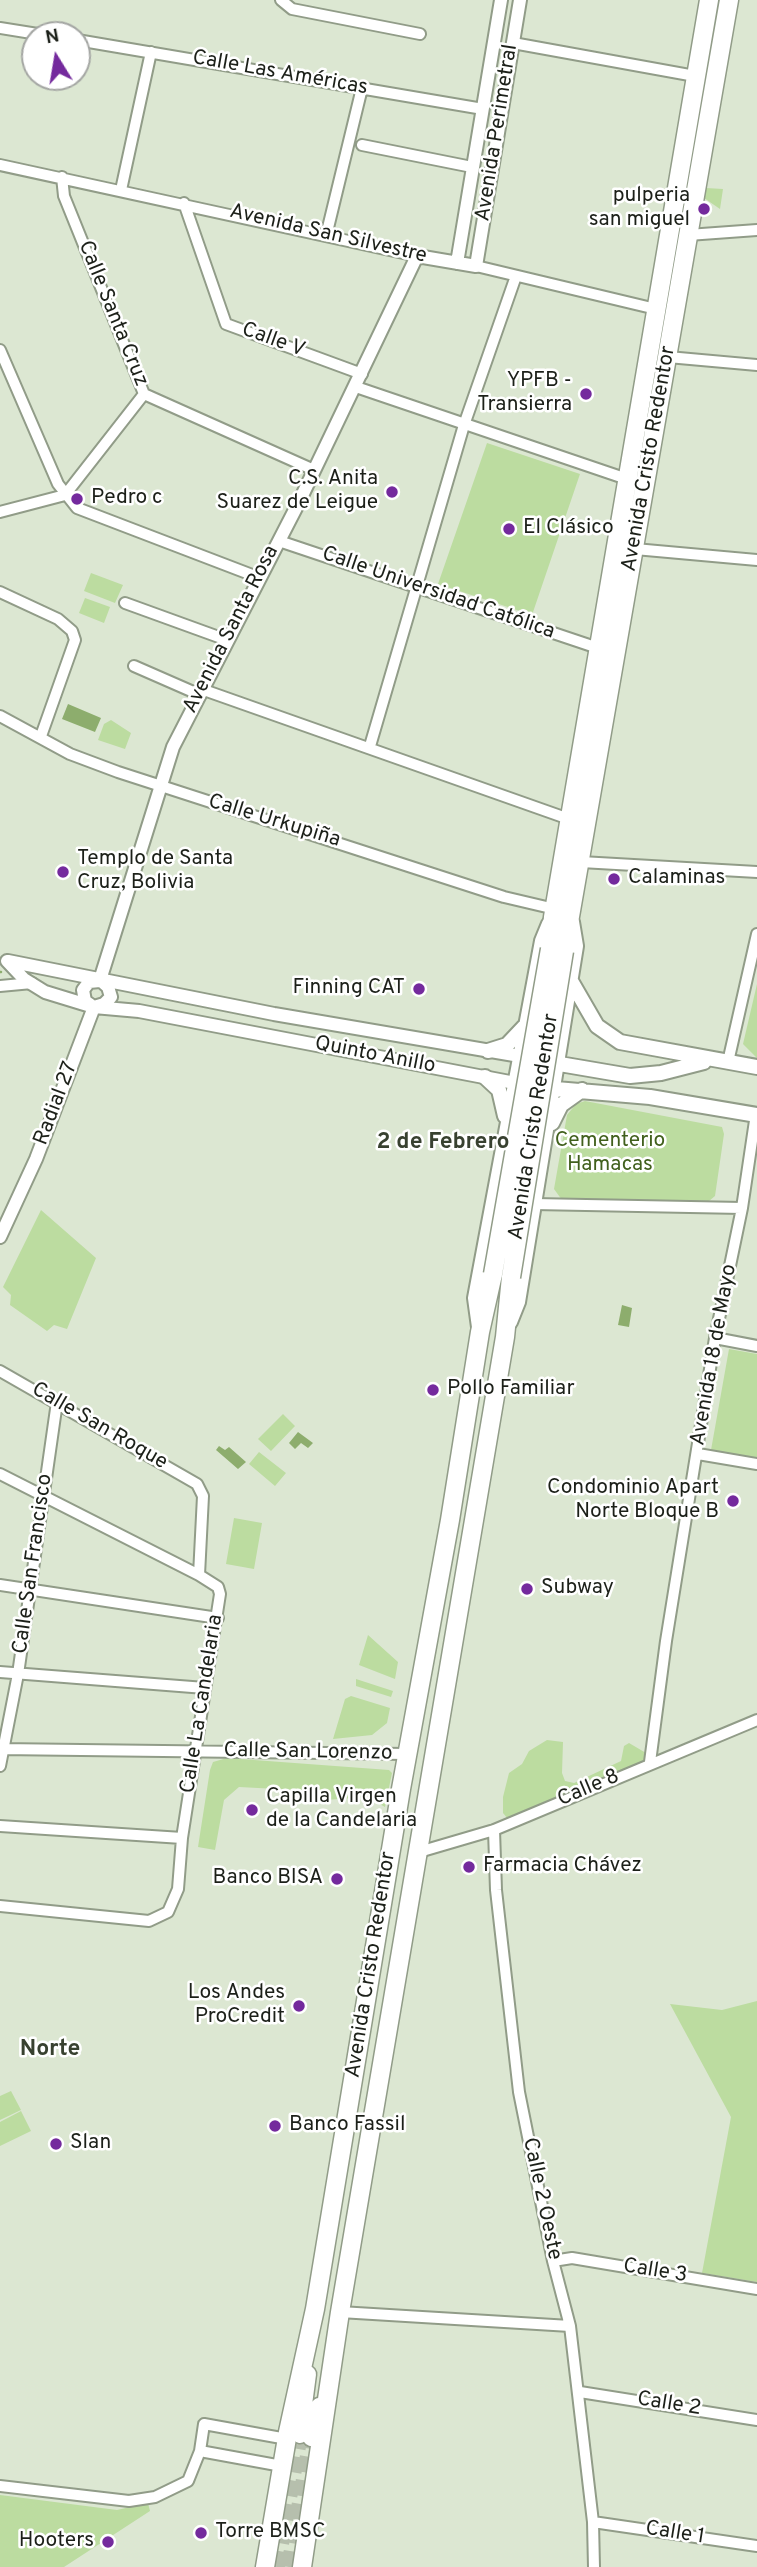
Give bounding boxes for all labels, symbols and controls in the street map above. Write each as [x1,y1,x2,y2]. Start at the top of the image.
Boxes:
north arrow [21,21,91,91]
text: N [43,24,61,50]
street label: Avenida Perimetral [472,43,524,223]
street label: Calle Las Américas [190,46,370,102]
place label: pulperia san miguel [589,184,690,234]
street label: Avenida San Silvestre [227,200,429,270]
marker: pulperia san miguel [696,201,712,217]
street label: Calle Santa Cruz [71,237,153,391]
street label: Calle V [238,318,308,364]
street label: Avenida Cristo Redentor [618,344,682,574]
place label: YPFB - Transierra [477,369,572,419]
marker: YPFB - Transierra [578,386,594,402]
place label: C.S. Anita Suarez de Leigue [217,467,378,517]
marker: C.S. Anita Suarez de Leigue [384,484,400,500]
place label: Pedro c [91,486,163,512]
marker: Pedro c [69,491,85,507]
place label: El Clásico [523,516,614,542]
marker: El Clásico [501,521,517,537]
street label: Avenida Santa Rosa [179,542,285,718]
street label: Calle Universidad Católica [318,542,558,646]
street label: Calle Urkupiña [205,790,343,854]
place label: Templo de Santa Cruz, Bolivia [77,847,233,897]
marker: Templo de Santa Cruz, Bolivia [55,864,71,880]
place label: Calaminas [628,866,725,892]
marker: Calaminas [606,871,622,887]
place label: Finning CAT [292,976,405,1002]
marker: Finning CAT [411,981,427,997]
street label: Avenida Cristo Redentor [505,1012,565,1242]
street label: Quinto Anillo [312,1032,438,1080]
street label: Radial 27 [30,1059,84,1149]
district label: 2 de Febrero [377,1129,509,1157]
park label: Cementerio Hamacas [555,1129,665,1179]
street label: Avenida 18 de Mayo [687,1262,743,1448]
place label: Pollo Familiar [447,1377,575,1403]
street label: Calle San Roque [27,1378,171,1476]
marker: Pollo Familiar [425,1382,441,1398]
street label: Calle San Francisco [9,1472,59,1656]
place label: Condominio Apart Norte Bloque B [547,1476,719,1526]
marker: Condominio Apart Norte Bloque B [725,1493,741,1509]
place label: Subway [541,1576,614,1602]
marker: Subway [519,1581,535,1597]
street label: Calle La Candelaria [176,1613,230,1795]
street label: Calle San Lorenzo [223,1739,393,1767]
street label: Calle 8 [554,1765,624,1813]
place label: Capilla Virgen de la Candelaria [266,1785,417,1835]
marker: Capilla Virgen de la Candelaria [244,1802,260,1818]
street label: Avenida Cristo Redentor [342,1850,402,2080]
place label: Farmacia Chávez [483,1854,642,1880]
marker: Farmacia Chávez [461,1859,477,1875]
place label: Banco BISA [212,1866,323,1892]
marker: Banco BISA [329,1871,345,1887]
place label: Los Andes ProCredit [188,1981,285,2031]
marker: Los Andes ProCredit [291,1998,307,2014]
district label: Norte [20,2036,80,2064]
place label: Banco Fassil [289,2113,405,2139]
marker: Banco Fassil [267,2118,283,2134]
place label: Slan [70,2131,111,2157]
street label: Calle 2 Oeste [516,2135,566,2263]
marker: Slan [48,2136,64,2152]
street label: Calle 3 [621,2255,689,2289]
street label: Calle 2 [635,2387,703,2423]
street label: Calle 1 [644,2517,706,2551]
place label: Torre BMSC [215,2520,326,2546]
marker: Torre BMSC [193,2525,209,2541]
place label: Hooters [19,2529,94,2555]
marker: Hooters [100,2534,116,2550]

